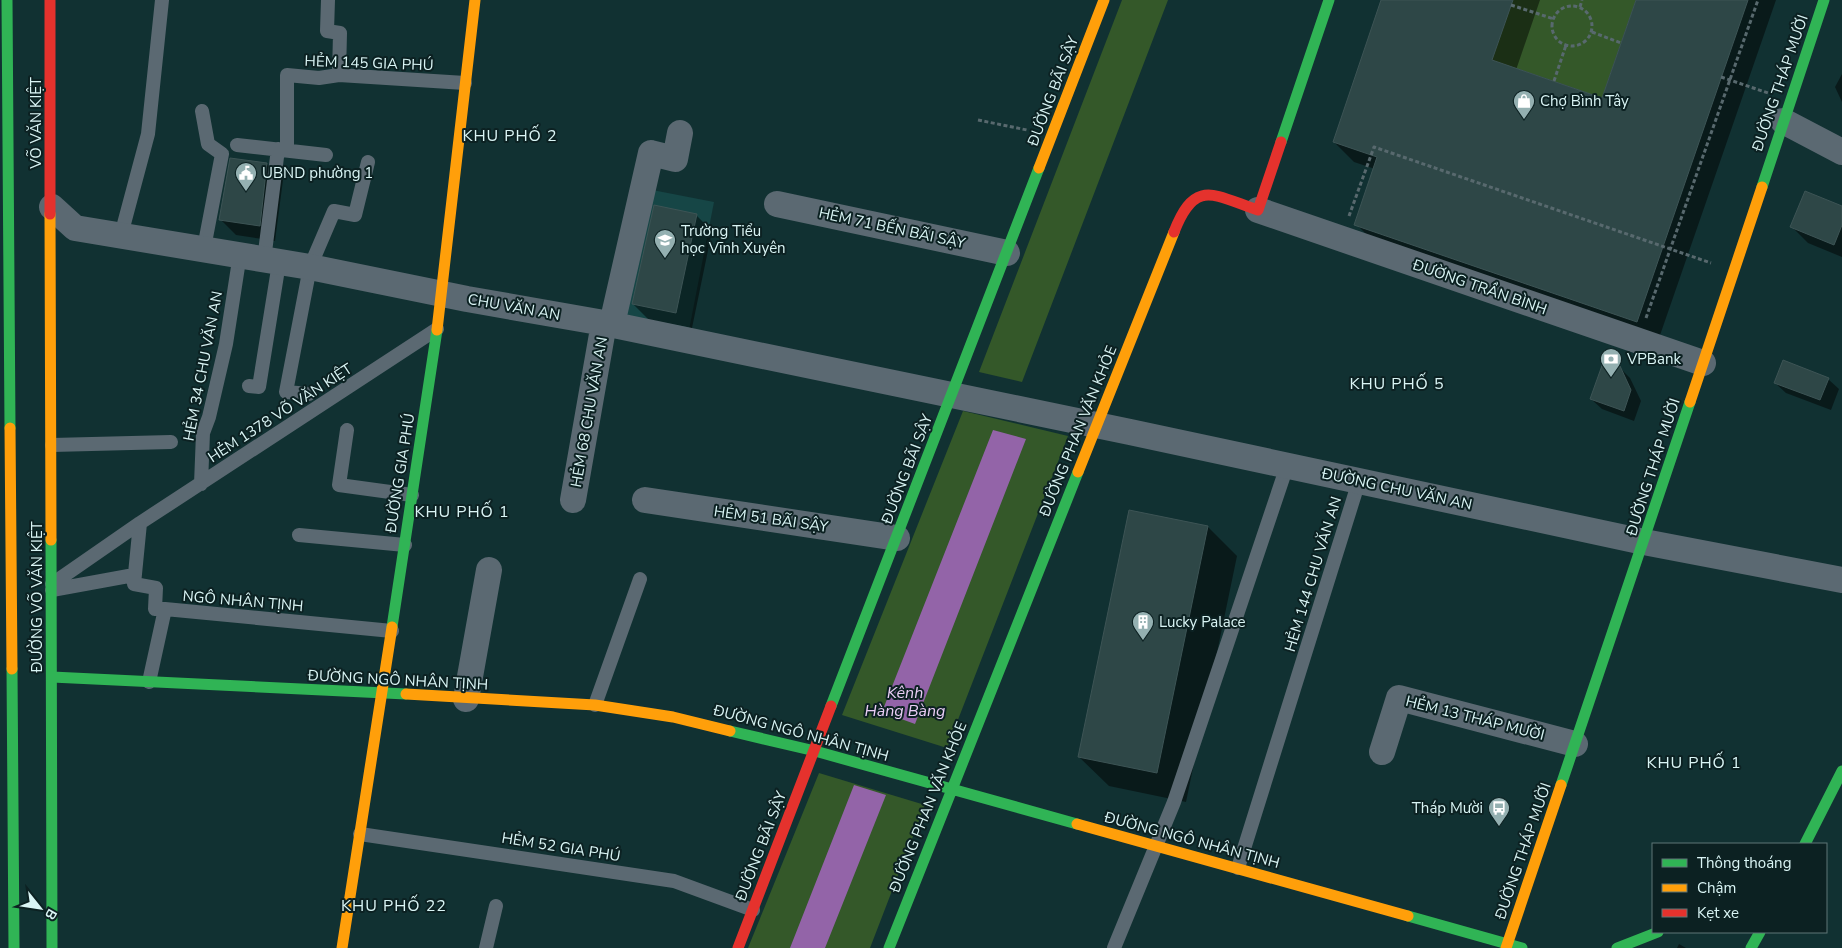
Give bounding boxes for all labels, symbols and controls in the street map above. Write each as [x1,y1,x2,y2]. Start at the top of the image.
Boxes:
street label: ĐƯỜNG THÁP MƯỜI [1746,12,1813,155]
street label: ĐƯỜNG BÃI SẬY [1022,32,1084,150]
street label: HẺM 145 GIA PHÚ [304,50,434,75]
street label: VÕ VĂN KIỆT [26,77,46,170]
shop icon: Chợ Bình Tây [1512,89,1536,120]
place label: Chợ Bình Tây [1540,91,1629,111]
district label: KHU PHỐ 2 [462,124,558,147]
public building icon: UBND phường 1 [234,161,258,192]
place label: UBND phường 1 [262,163,373,183]
street label: HẺM 71 BẾN BÃI SẬY [817,201,969,254]
place label: Trường Tiểu học Vĩnh Xuyên [681,221,786,258]
school or university icon: Trường Tiểu học Vĩnh Xuyên [653,228,677,259]
street label: ĐƯỜNG TRẦN BÌNH [1409,252,1550,319]
street label: HẺM 34 CHU VĂN AN [179,289,227,443]
street label: CHU VĂN AN [466,289,562,325]
street label: HẺM 68 CHU VĂN AN [566,335,612,489]
street label: ĐƯỜNG PHAN VĂN KHỎE [1033,342,1121,520]
bank icon: VPBank [1599,347,1623,378]
place label: VPBank [1626,349,1681,369]
street label: HẺM 1378 VÕ VĂN KIỆT [204,359,356,467]
district label: KHU PHỐ 5 [1349,372,1445,395]
street label: ĐƯỜNG THÁP MƯỜI [1620,395,1685,539]
street label: ĐƯỜNG BÃI SẬY [876,410,938,528]
street label: ĐƯỜNG GIA PHÚ [380,412,419,535]
street label: ĐƯỜNG CHU VĂN AN [1319,462,1474,515]
street label: HẺM 144 CHU VĂN AN [1280,494,1346,654]
district label: KHU PHỐ 1 [414,500,510,523]
street label: HẺM 51 BÃI SẬY [712,501,831,537]
street label: ĐƯỜNG VÕ VĂN KIỆT [26,521,47,674]
street label: NGÔ NHÂN TỊNH [182,585,304,616]
building icon: Lucky Palace [1131,610,1155,641]
place label: Lucky Palace [1159,612,1245,632]
street label: ĐƯỜNG NGÔ NHÂN TỊNH [306,664,489,695]
water label: Kênh Hàng Bàng [865,682,946,722]
street label: HẺM 13 THÁP MƯỜI [1403,690,1547,745]
street label: ĐƯỜNG NGÔ NHÂN TỊNH [710,699,891,766]
street label: ĐƯỜNG PHAN VĂN KHỎE [883,718,971,896]
district label: KHU PHỐ 1 [1646,751,1742,774]
street label: ĐƯỜNG THÁP MƯỜI [1489,780,1556,923]
street label: ĐƯỜNG BÃI SẬY [730,787,792,905]
bus stop icon: Tháp Mười [1487,796,1511,827]
place label: Tháp Mười [1412,798,1483,818]
street label: ĐƯỜNG NGÔ NHÂN TỊNH [1101,806,1282,873]
street label: HẺM 52 GIA PHÚ [500,827,622,866]
legend [1652,843,1827,933]
text: Thông thoáng [1697,853,1791,873]
text: Chậm [1697,878,1736,898]
north arrow [15,883,65,933]
district label: KHU PHỐ 22 [341,894,447,917]
text: Kẹt xe [1697,903,1739,923]
text: B [40,905,61,923]

